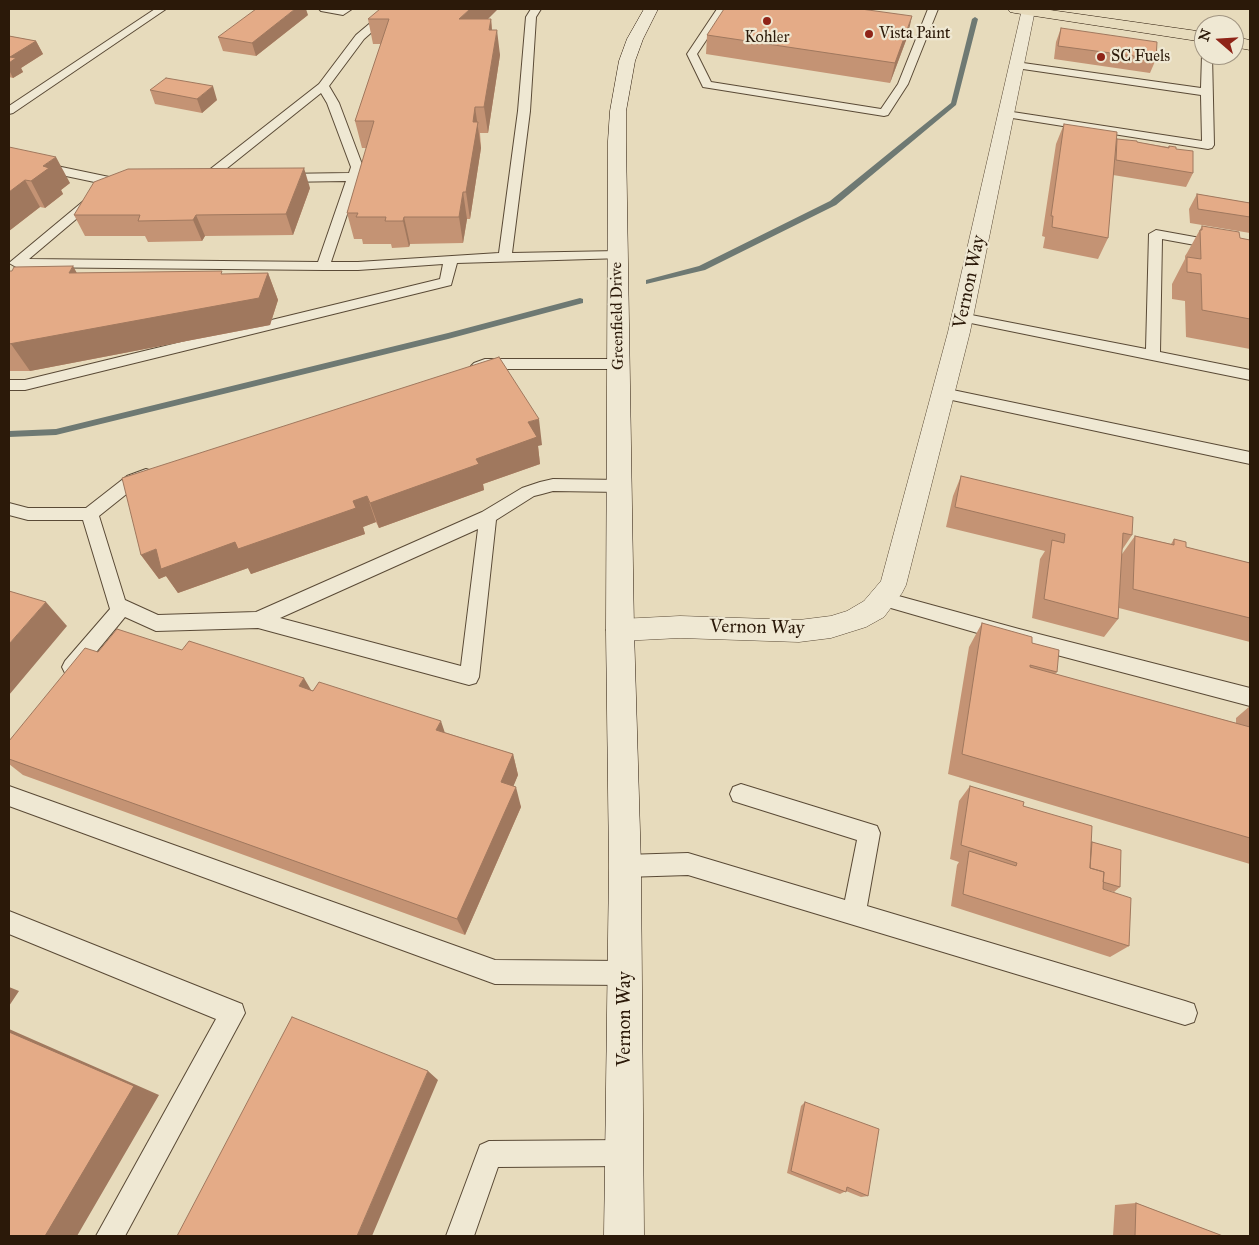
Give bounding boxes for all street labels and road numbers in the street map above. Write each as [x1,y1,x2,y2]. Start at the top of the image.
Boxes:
street label: Vernon Way [949,233,991,331]
street label: Greenfield Drive [607,262,629,370]
street label: Vernon Way [709,616,805,640]
street label: Vernon Way [614,971,636,1067]

